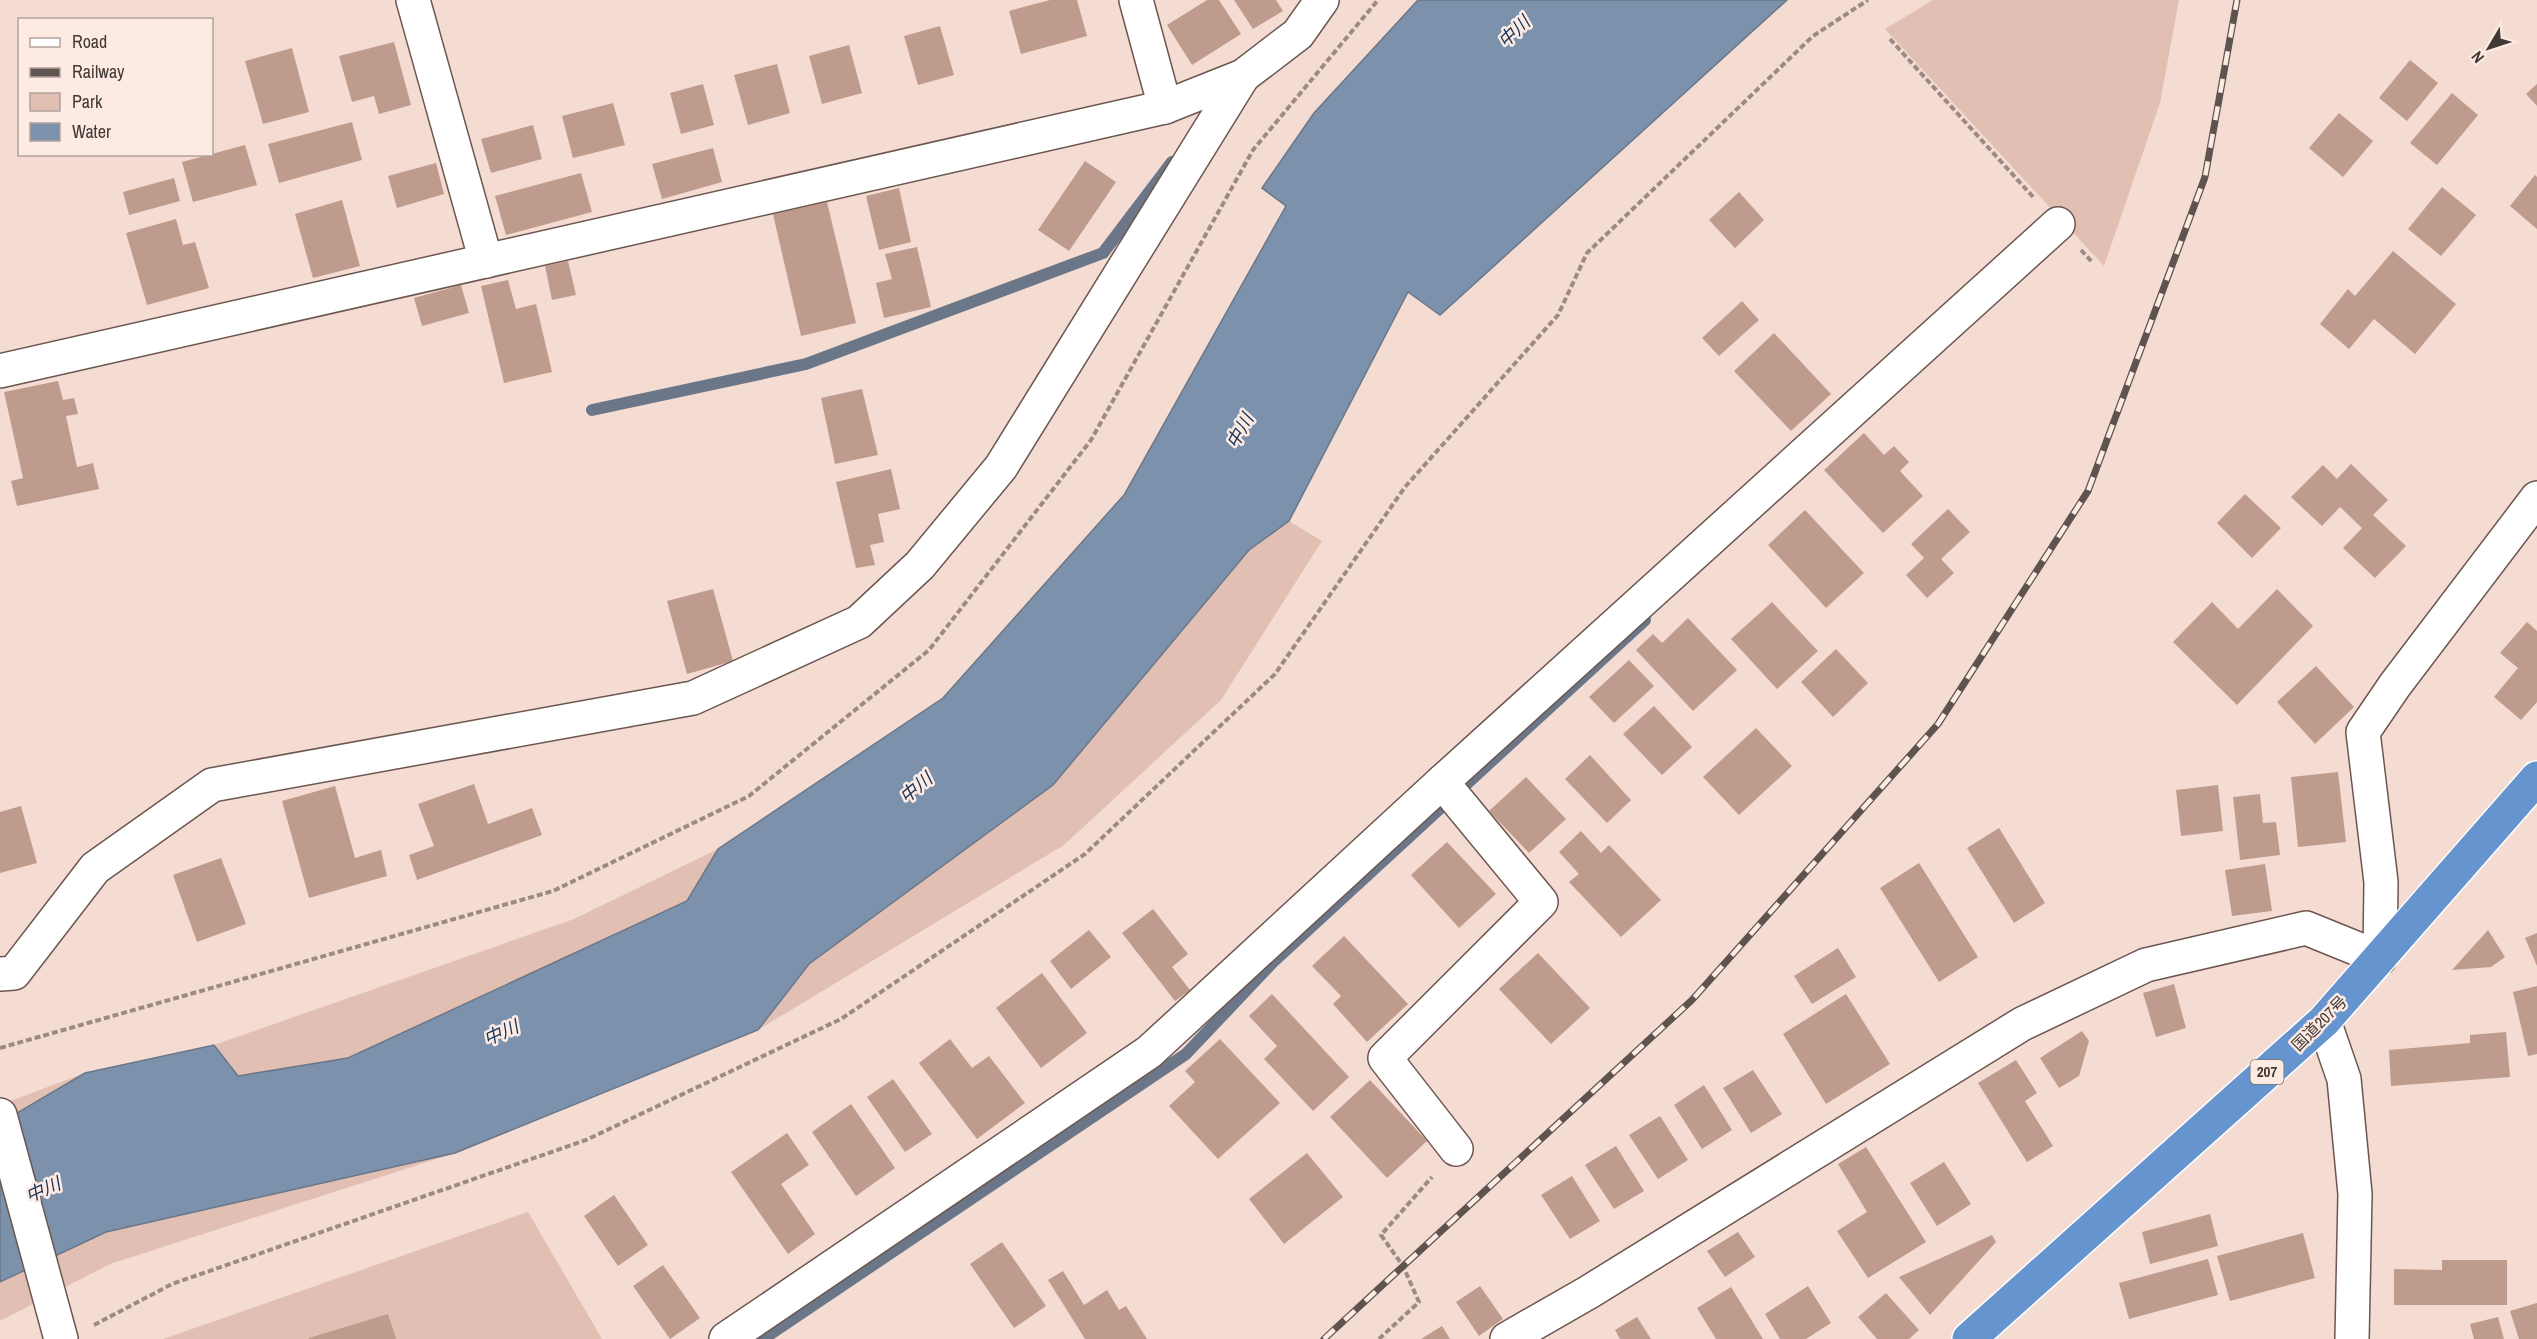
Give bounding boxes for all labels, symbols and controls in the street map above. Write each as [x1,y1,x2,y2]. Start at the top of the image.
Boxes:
water label: 中川 [1492,9,1537,53]
legend [18,18,213,156]
north arrow [2459,18,2519,78]
text: Road [72,29,107,54]
text: N [2466,47,2489,68]
text: Railway [72,59,125,84]
text: Park [72,89,103,114]
text: Water [72,119,111,144]
water label: 中川 [1220,407,1260,453]
water label: 中川 [894,765,939,809]
street label: 国道207号 [2287,991,2351,1055]
water label: 中川 [479,1013,524,1051]
road number: 207 [2250,1060,2284,1084]
water label: 中川 [21,1170,66,1208]

